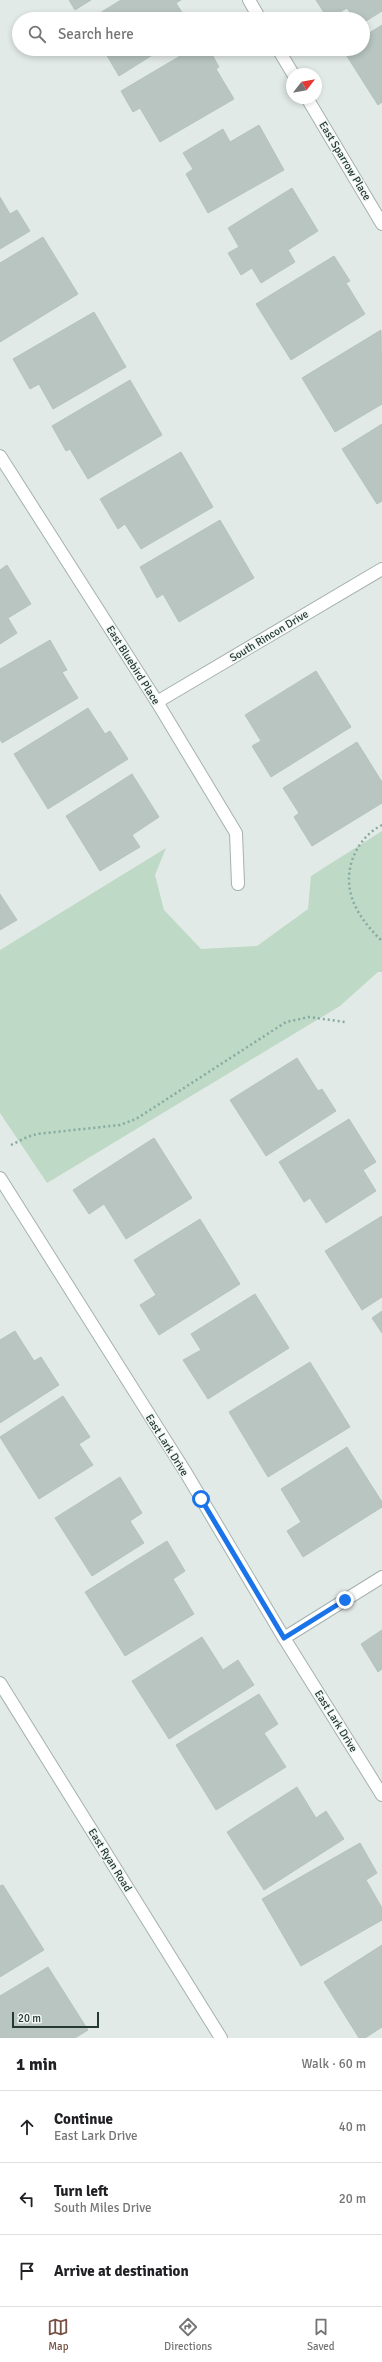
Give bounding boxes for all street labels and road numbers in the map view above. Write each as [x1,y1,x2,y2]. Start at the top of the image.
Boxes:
street label: East Sparrow Place [316,119,374,203]
street label: South Rincon Drive [227,607,311,665]
street label: East Bluebird Place [103,623,163,707]
street label: East Lark Drive [143,1412,191,1478]
street label: East Lark Drive [312,1688,360,1754]
street label: East Ryan Road [85,1826,135,1894]

